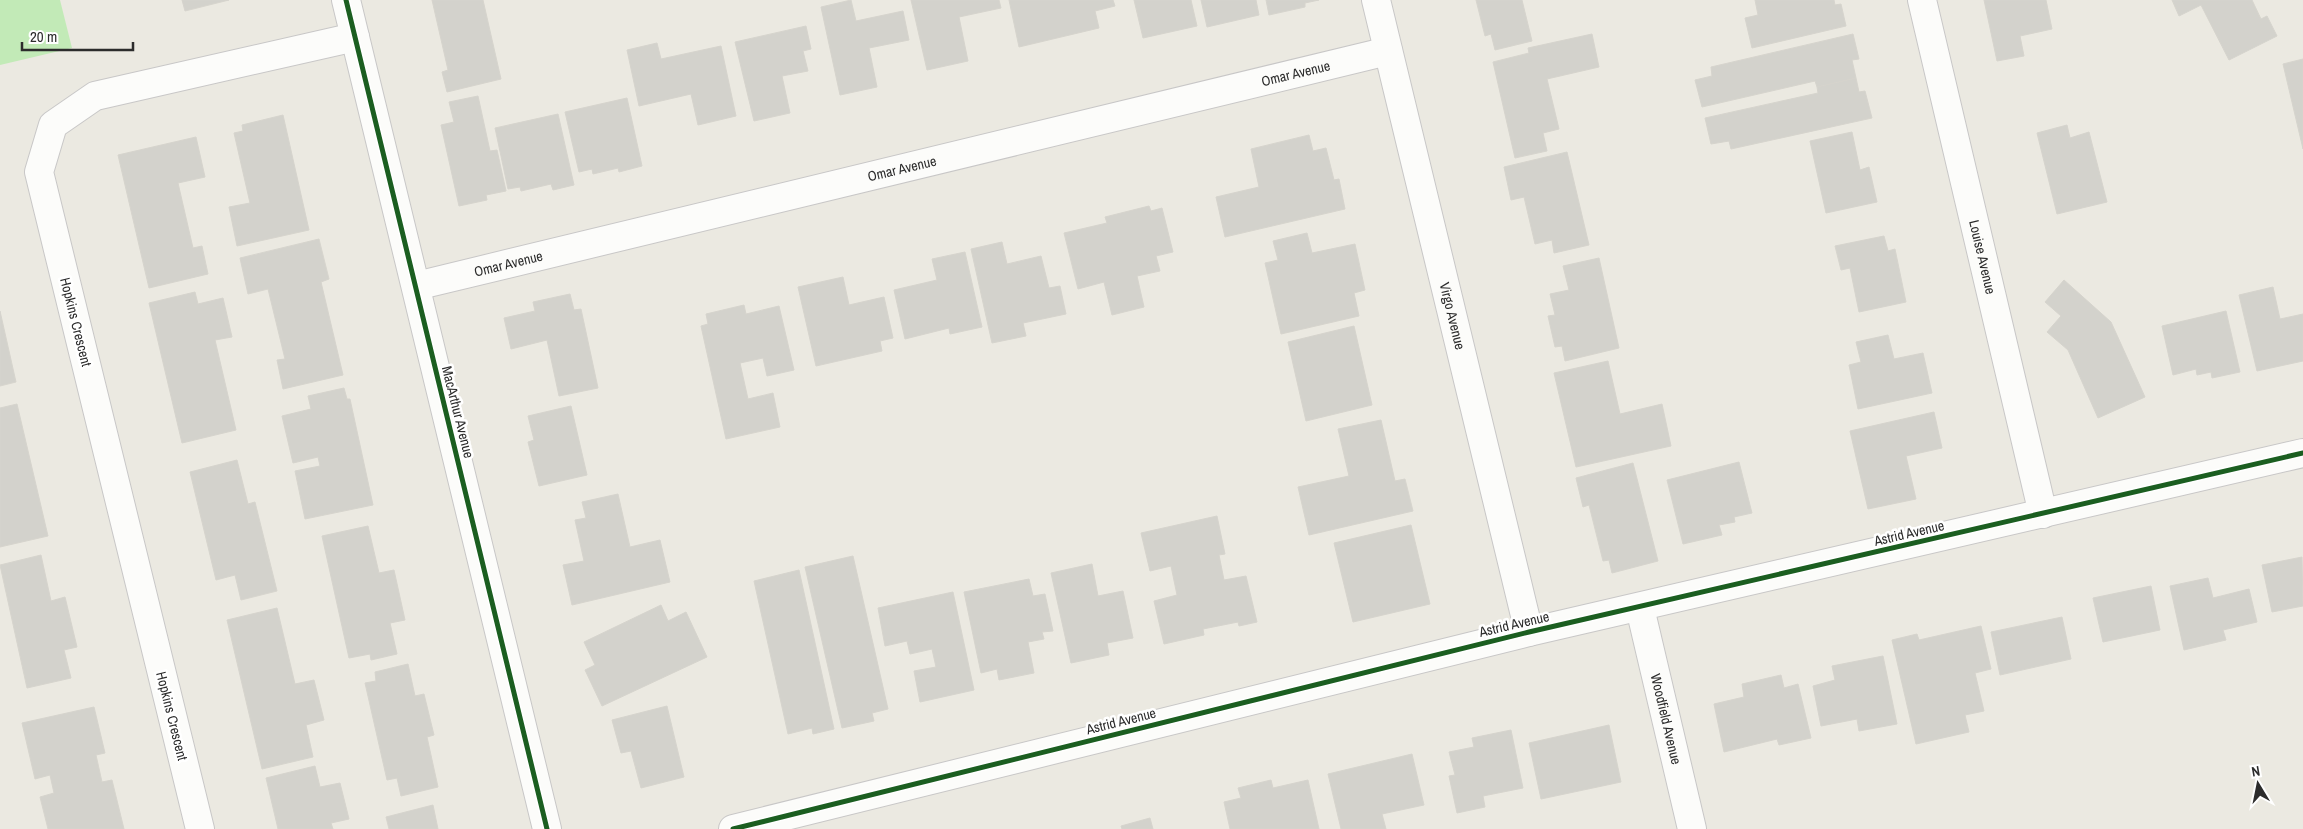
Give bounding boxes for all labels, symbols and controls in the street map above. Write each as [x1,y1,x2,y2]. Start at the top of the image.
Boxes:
scale bar [22,20,134,52]
text: 20 m [30,26,57,47]
street label: Omar Avenue [1259,56,1332,90]
street label: Omar Avenue [866,152,938,185]
street label: Louise Avenue [1965,218,2000,296]
street label: Omar Avenue [472,247,545,281]
street label: Hopkins Crescent [56,276,96,368]
street label: Virgo Avenue [1436,280,1469,351]
street label: MacArthur Avenue [438,364,478,460]
street label: Astrid Avenue [1871,516,1946,550]
street label: Astrid Avenue [1476,607,1551,641]
street label: Hopkins Crescent [152,670,192,762]
street label: Woodfield Avenue [1647,672,1686,766]
street label: Astrid Avenue [1083,704,1158,739]
north arrow [2233,759,2283,809]
text: N [2250,762,2261,781]

